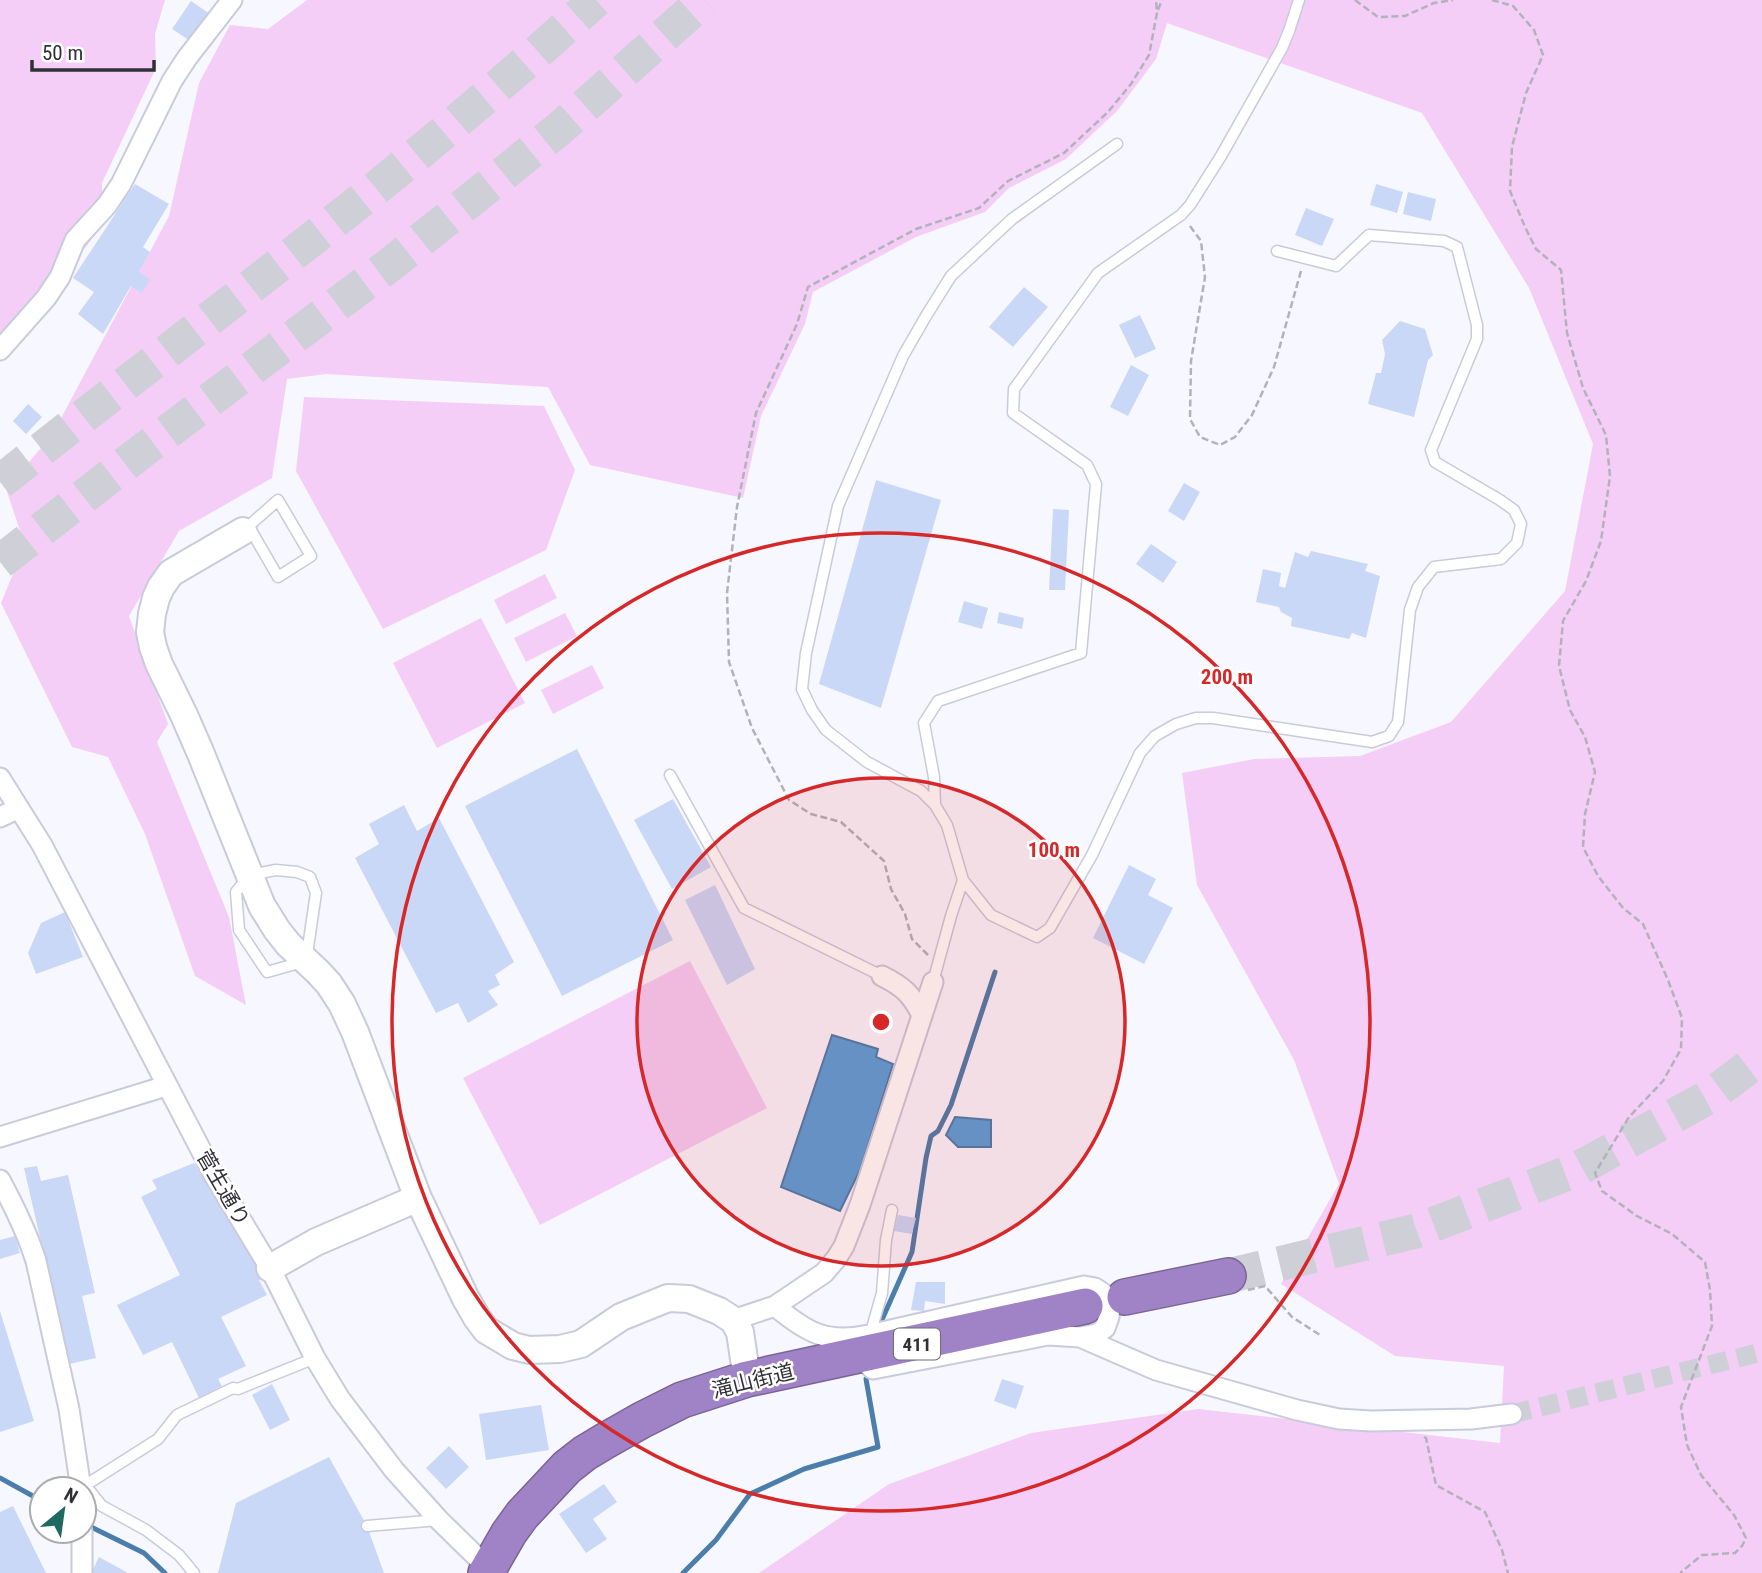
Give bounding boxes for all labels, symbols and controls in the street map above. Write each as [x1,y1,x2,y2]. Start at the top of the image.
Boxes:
scale bar [32,28,154,72]
text: 50 m [42,41,83,65]
text: 200 m [1201,665,1253,689]
text: 100 m [1028,838,1080,862]
centre of rings [869,1010,893,1034]
street label: 菅生通り [192,1146,254,1230]
road number: 411 [894,1328,940,1360]
street label: 滝山街道 [709,1359,797,1403]
north arrow [28,1475,98,1545]
text: N [60,1483,82,1508]

